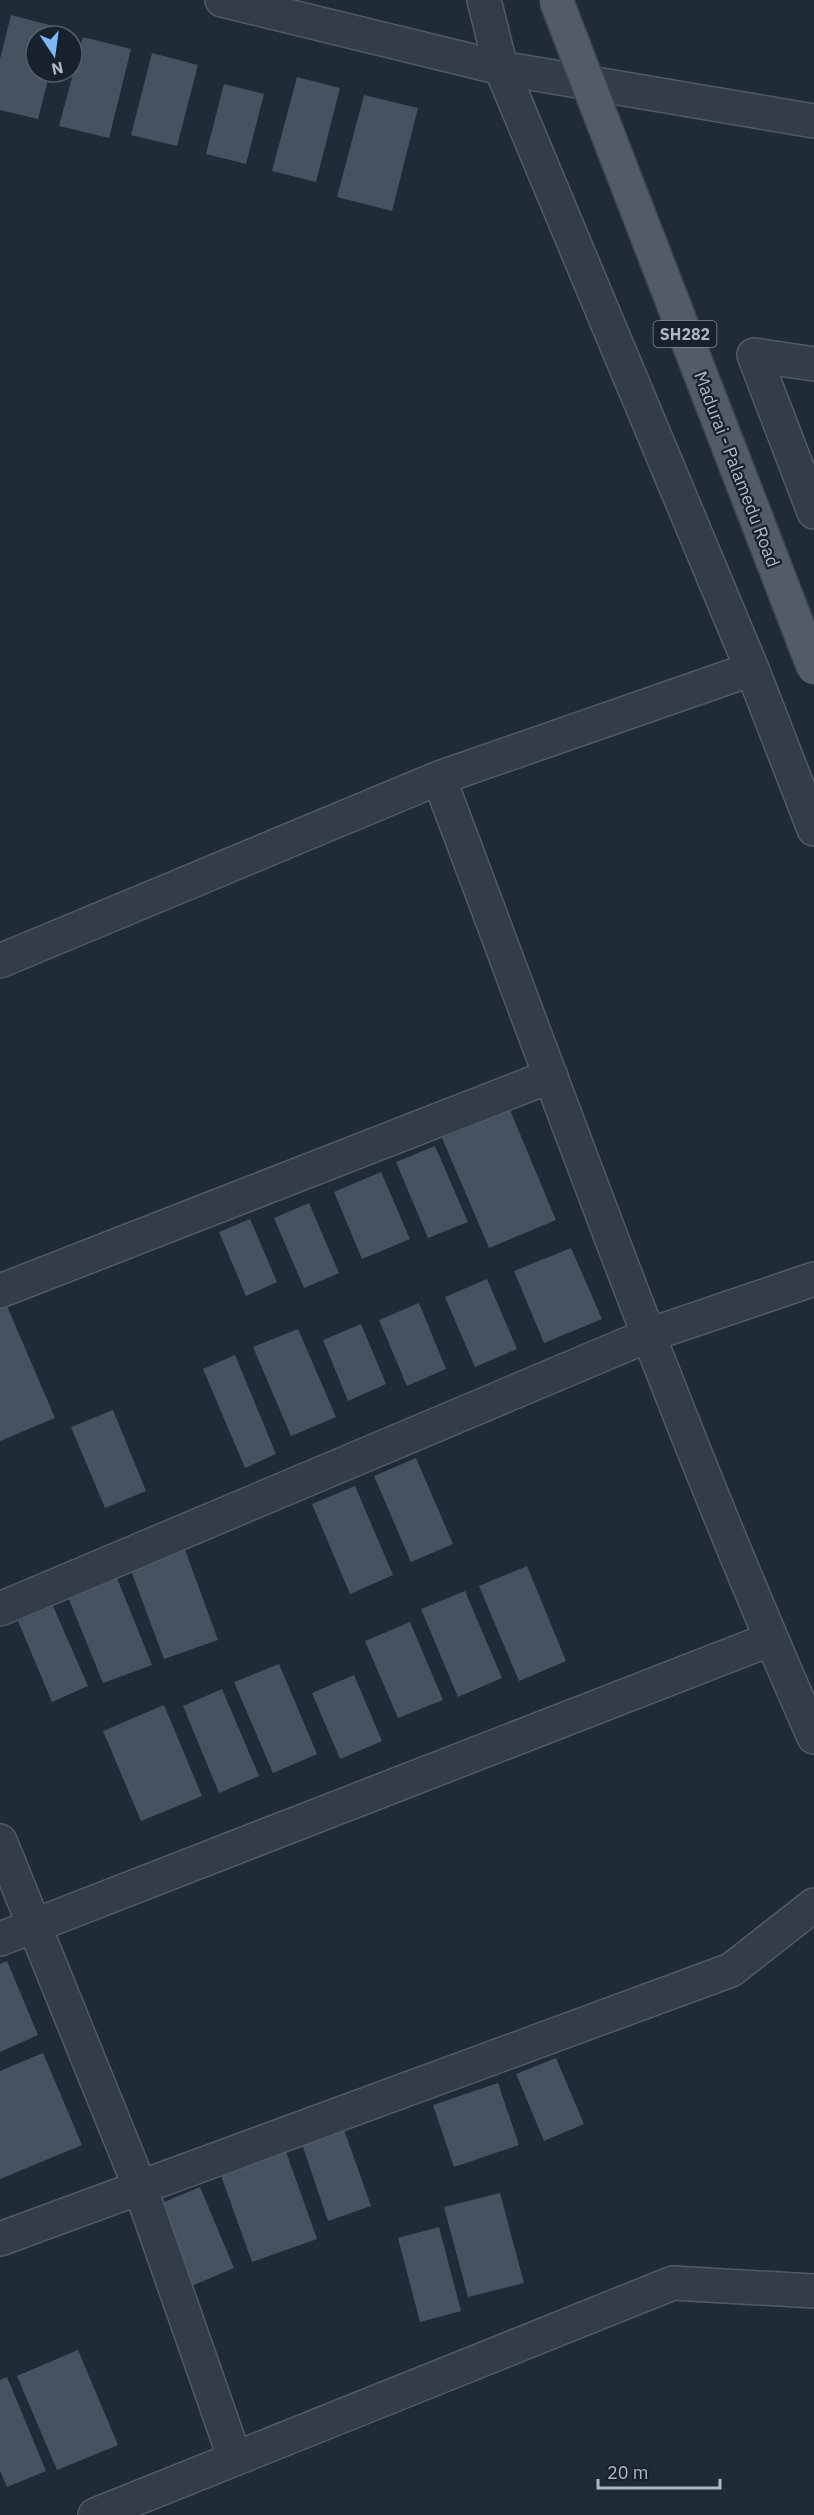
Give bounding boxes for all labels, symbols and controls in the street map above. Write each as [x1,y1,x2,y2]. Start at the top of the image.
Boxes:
north arrow [24,24,84,84]
text: N [49,58,65,80]
road number: SH282 [654,321,716,347]
street label: Madurai - Palamedu Road [689,368,785,570]
scale bar [598,2452,720,2490]
text: 20 m [607,2461,649,2484]

